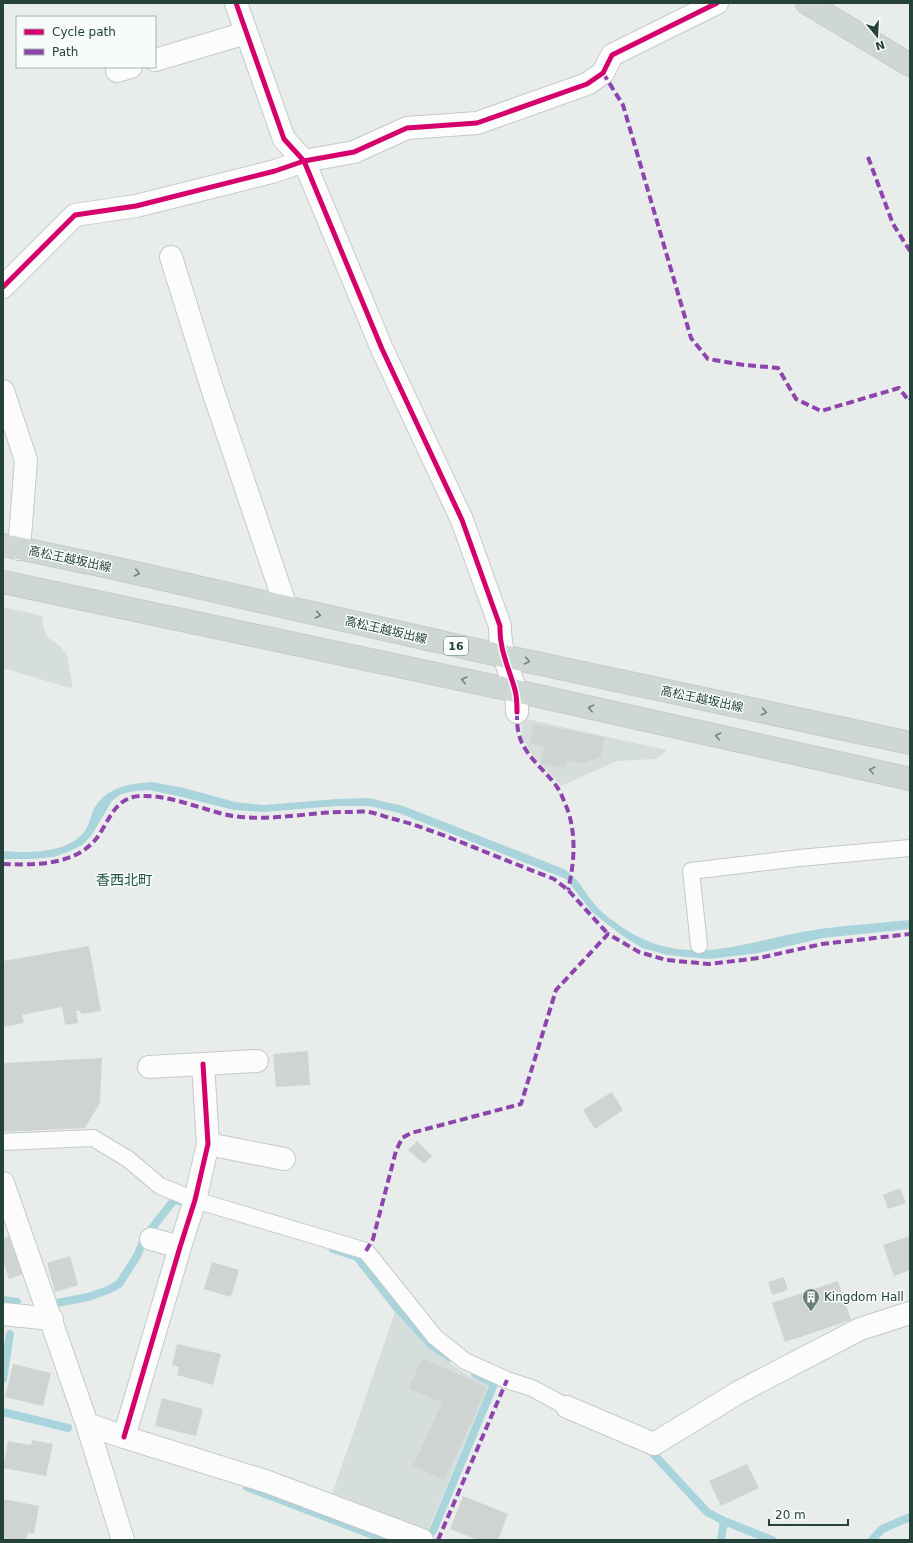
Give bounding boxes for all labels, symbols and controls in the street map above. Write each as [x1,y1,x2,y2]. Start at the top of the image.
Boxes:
legend [16,16,156,68]
north arrow [857,16,897,56]
text: Cycle path [52,25,116,39]
text: N [874,37,886,53]
text: Path [52,45,78,59]
street label: 高松王越坂出線 [27,543,113,575]
one-way arrow [134,569,140,577]
one-way arrow [315,610,322,618]
street label: 高松王越坂出線 [343,614,429,646]
road number: 16 [444,637,468,655]
one-way arrow [524,657,530,665]
one-way arrow [461,676,467,685]
street label: 高松王越坂出線 [659,683,745,715]
one-way arrow [588,704,594,712]
one-way arrow [761,707,767,715]
one-way arrow [715,732,721,740]
one-way arrow [869,767,875,775]
district label: 香西北町 [96,872,152,888]
building icon: Kingdom Hall [801,1287,821,1312]
place label: Kingdom Hall [824,1290,904,1304]
scale bar [769,1501,848,1527]
text: 20 m [775,1508,806,1522]

